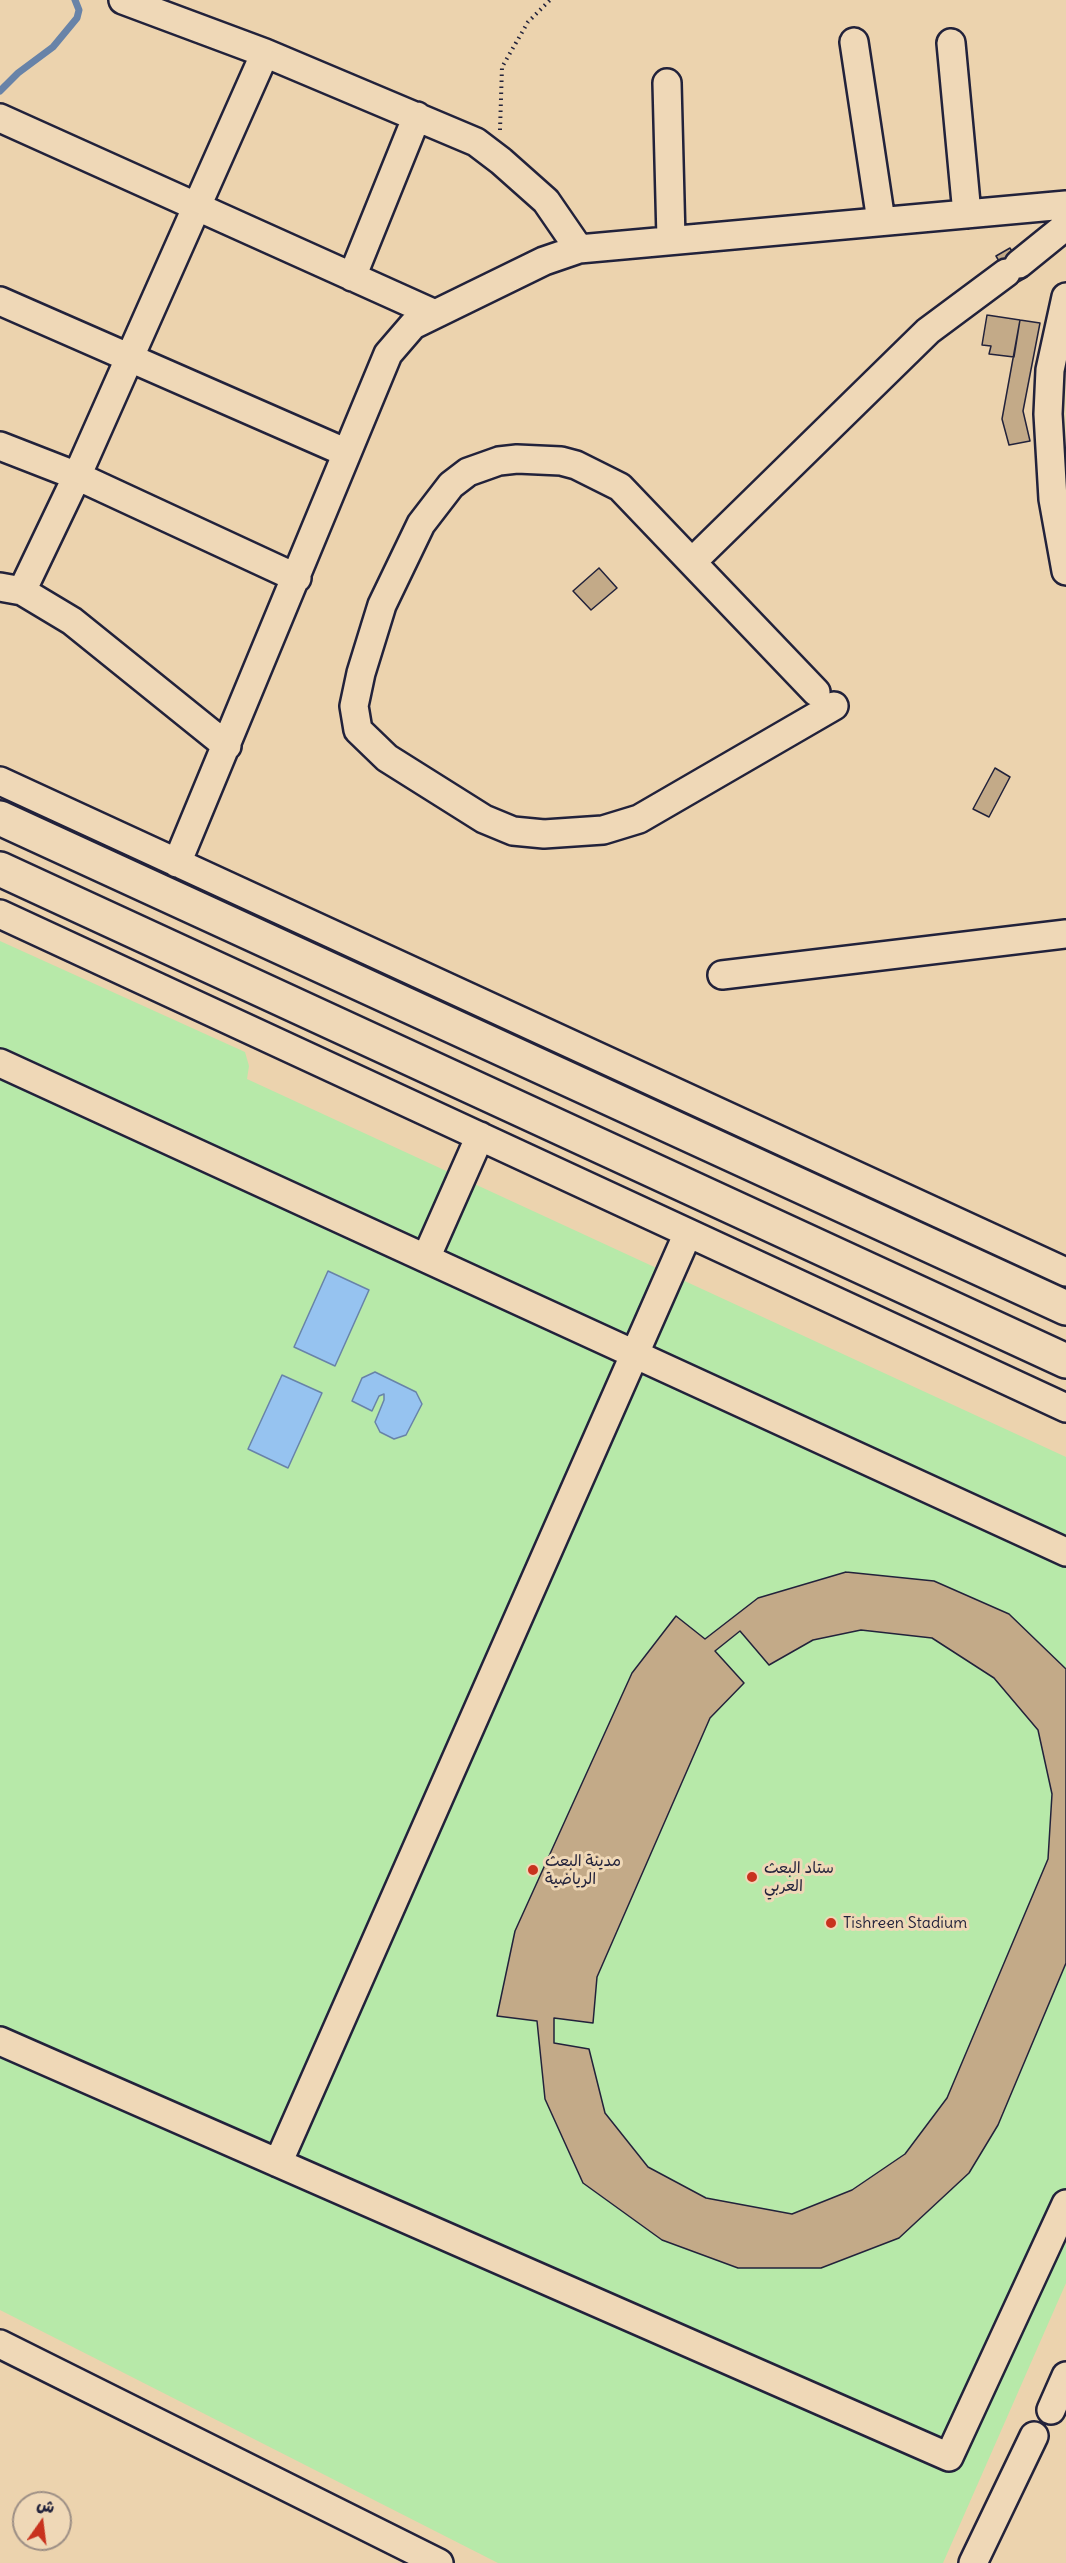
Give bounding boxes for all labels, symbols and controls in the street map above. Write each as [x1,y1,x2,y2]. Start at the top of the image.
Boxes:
place label: مدينة البعث الرياضية [545,1851,621,1889]
place label: ستاد البعث العربي [764,1858,834,1896]
marker: مدينة البعث الرياضية [526,1863,540,1877]
marker: ستاد البعث العربي [745,1870,759,1884]
place label: Tishreen Stadium [843,1913,967,1933]
marker: Tishreen Stadium [824,1916,838,1930]
north arrow [12,2491,72,2551]
text: ش [35,2494,57,2517]

